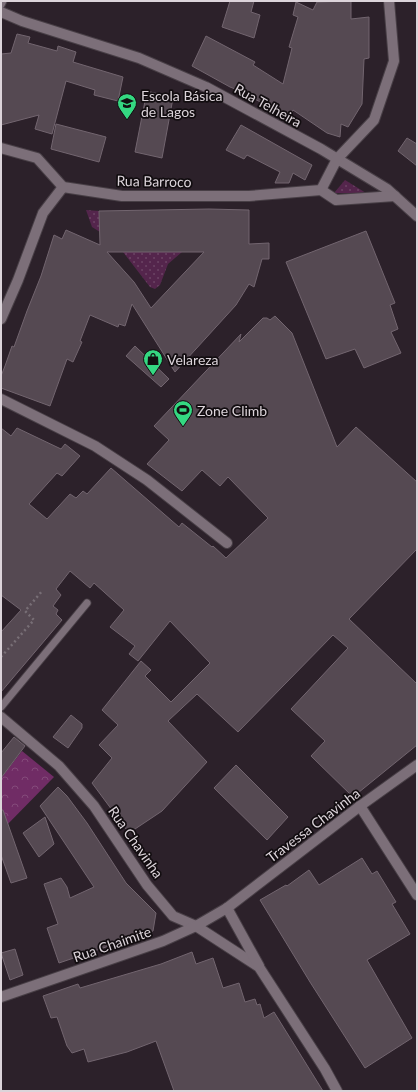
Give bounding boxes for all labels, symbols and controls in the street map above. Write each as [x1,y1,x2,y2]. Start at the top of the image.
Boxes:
street label: Rua Telheira [231,80,305,130]
place label: Escola Básica de Lagos [141,87,222,120]
school or university icon: Escola Básica de Lagos [116,92,138,120]
street label: Rua Barroco [116,172,192,190]
shop icon: Velareza [142,348,164,376]
place label: Velareza [167,351,219,368]
sports icon: Zone Climb [172,399,194,427]
place label: Zone Climb [197,402,267,419]
street label: Travessa Chavinha [263,784,363,866]
street label: Rua Chavinha [105,803,167,881]
street label: Rua Chaimite [71,923,153,965]

